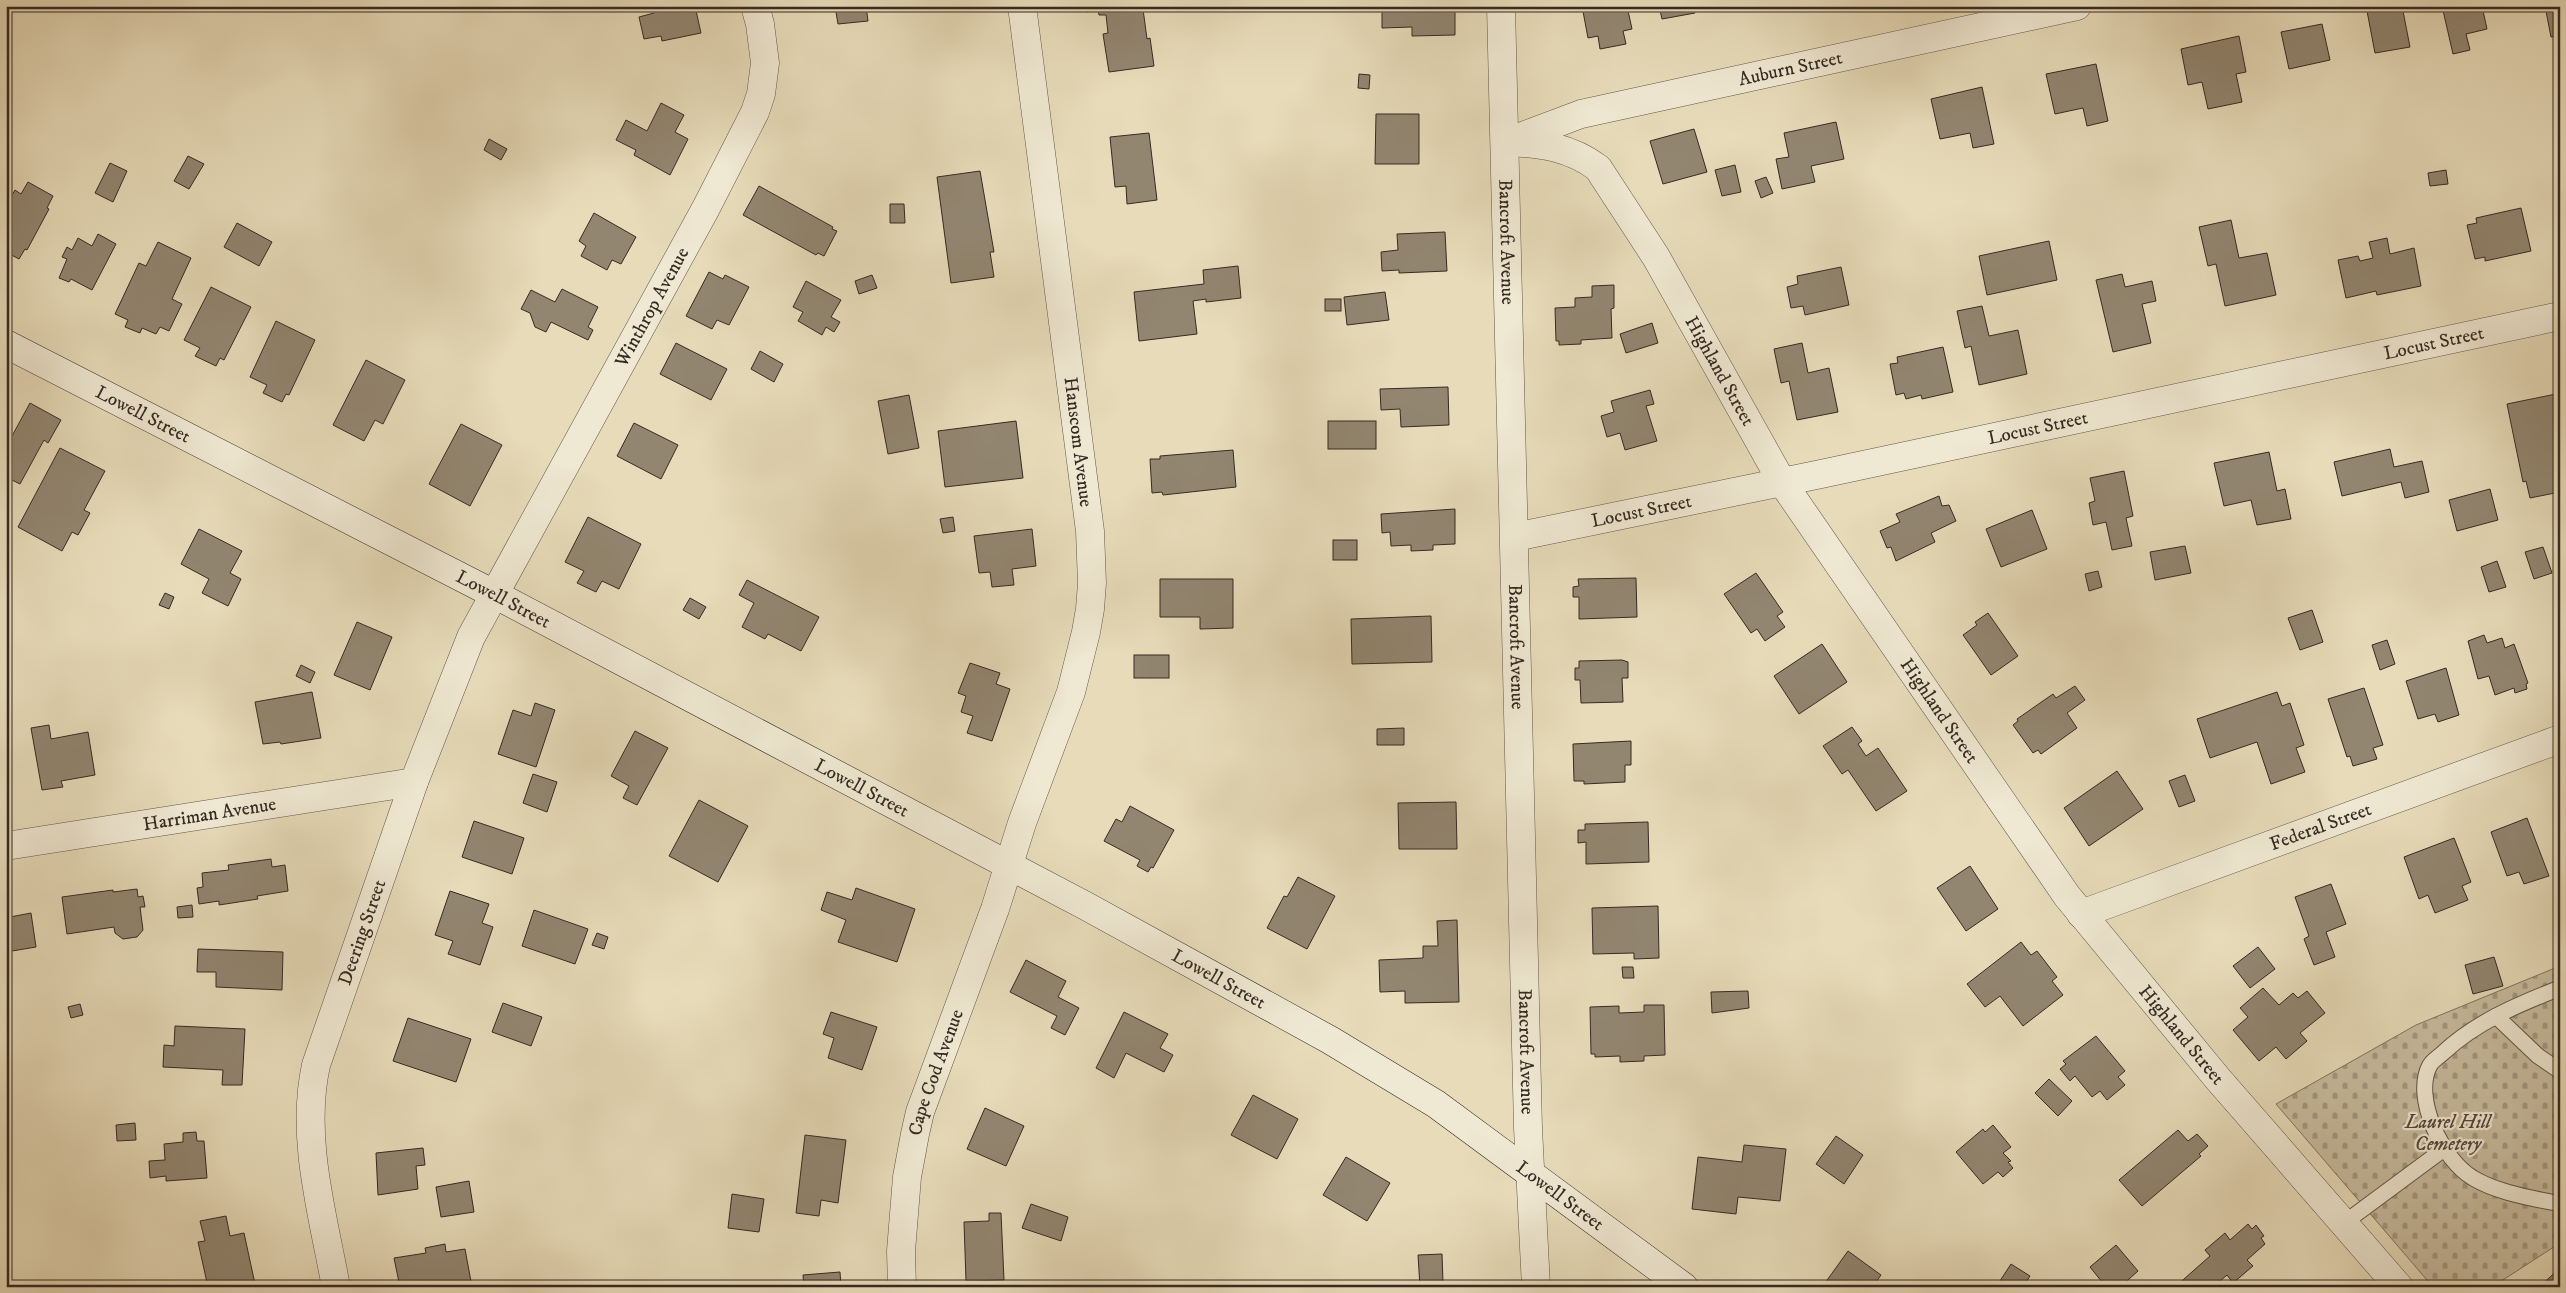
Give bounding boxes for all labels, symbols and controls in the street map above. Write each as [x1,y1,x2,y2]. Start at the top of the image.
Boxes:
street label: Auburn Street [1736,46,1844,91]
street label: Bancroft Avenue [1494,179,1520,305]
street label: Winthrop Avenue [609,243,694,372]
street label: Highland Street [1680,312,1760,430]
street label: Locust Street [2382,321,2486,365]
street label: Hanscom Avenue [1059,376,1097,508]
street label: Lowell Street [92,380,194,448]
street label: Locust Street [1985,406,2090,450]
street label: Locust Street [1589,489,1694,533]
street label: Lowell Street [452,565,555,633]
street label: Bancroft Avenue [1503,584,1529,710]
street label: Highland Street [1895,654,1984,768]
street label: Lowell Street [811,754,913,822]
street label: Harriman Avenue [141,792,278,836]
street label: Federal Street [2267,797,2374,856]
street label: Deering Street [333,876,391,988]
street label: Lowell Street [1168,944,1270,1014]
street label: Highland Street [2134,980,2229,1089]
street label: Bancroft Avenue [1513,989,1539,1115]
street label: Cape Cod Avenue [904,1006,968,1138]
park label: Laurel Hill Cemetery [2404,1111,2493,1156]
street label: Lowell Street [1512,1156,1609,1236]

